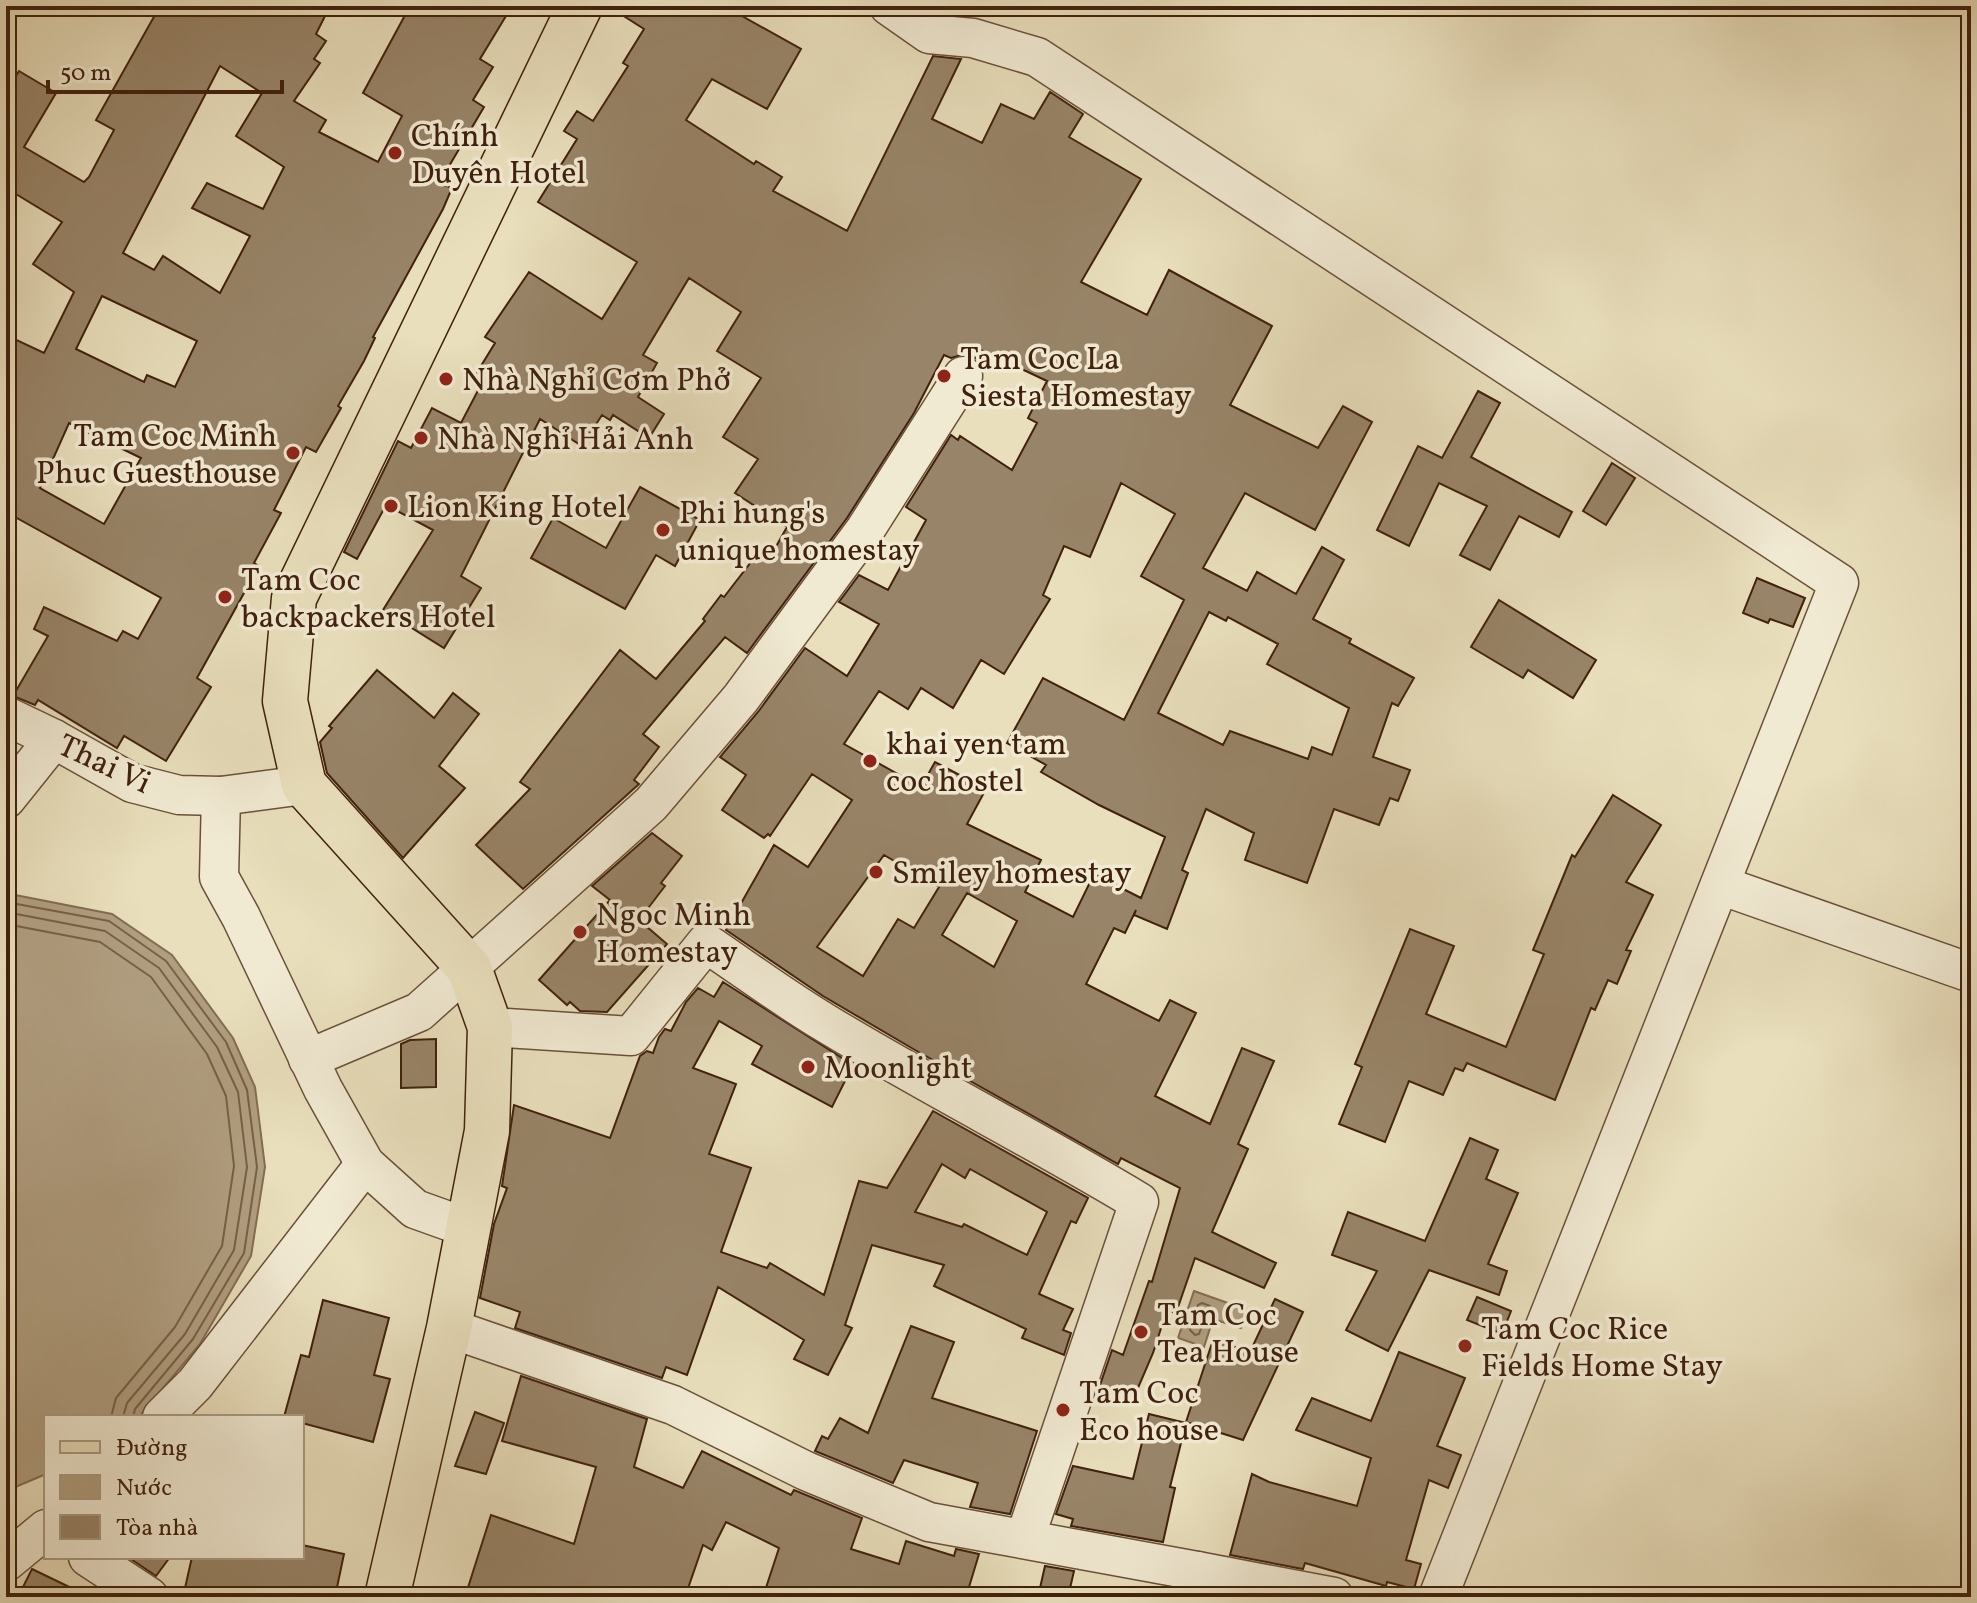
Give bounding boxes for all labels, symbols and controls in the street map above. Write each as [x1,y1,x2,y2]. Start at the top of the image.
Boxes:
scale bar [48,44,282,94]
text: 50 m [60,57,112,91]
place label: Chính Duyên Hotel [411,116,586,197]
marker: Chính Duyên Hotel [386,144,404,162]
place label: Tam Coc La Siesta Homestay [960,339,1192,420]
place label: Nhà Nghỉ Cơm Phở [462,360,732,404]
marker: Tam Coc La Siesta Homestay [935,367,953,385]
marker: Nhà Nghỉ Cơm Phở [437,370,455,388]
place label: Tam Coc Minh Phuc Guesthouse [36,416,277,497]
place label: Nhà Nghỉ Hải Anh [437,419,694,463]
marker: Nhà Nghỉ Hải Anh [412,429,430,447]
marker: Tam Coc Minh Phuc Guesthouse [284,444,302,462]
place label: Lion King Hotel [407,487,627,531]
place label: Phi hung's unique homestay [679,493,920,574]
marker: Lion King Hotel [382,497,400,515]
marker: Phi hung's unique homestay [654,521,672,539]
place label: Tam Coc backpackers Hotel [241,560,496,641]
marker: Tam Coc backpackers Hotel [216,588,234,606]
place label: khai yen tam coc hostel [886,724,1067,805]
street label: Thai Vi [50,725,158,806]
marker: khai yen tam coc hostel [861,752,879,770]
place label: Smiley homestay [892,853,1132,897]
marker: Smiley homestay [867,863,885,881]
place label: Ngoc Minh Homestay [596,895,751,976]
marker: Ngoc Minh Homestay [571,923,589,941]
place label: Moonlight [824,1048,972,1092]
marker: Moonlight [799,1058,817,1076]
place label: Tam Coc Tea House [1157,1295,1299,1376]
place label: Tam Coc Rice Fields Home Stay [1481,1309,1723,1390]
marker: Tam Coc Tea House [1132,1323,1150,1341]
marker: Tam Coc Rice Fields Home Stay [1456,1337,1474,1355]
place label: Tam Coc Eco house [1079,1373,1219,1454]
marker: Tam Coc Eco house [1054,1401,1072,1419]
legend [44,1415,304,1559]
text: Đường [116,1432,188,1466]
text: Nước [116,1472,172,1506]
text: Tòa nhà [116,1512,198,1546]

